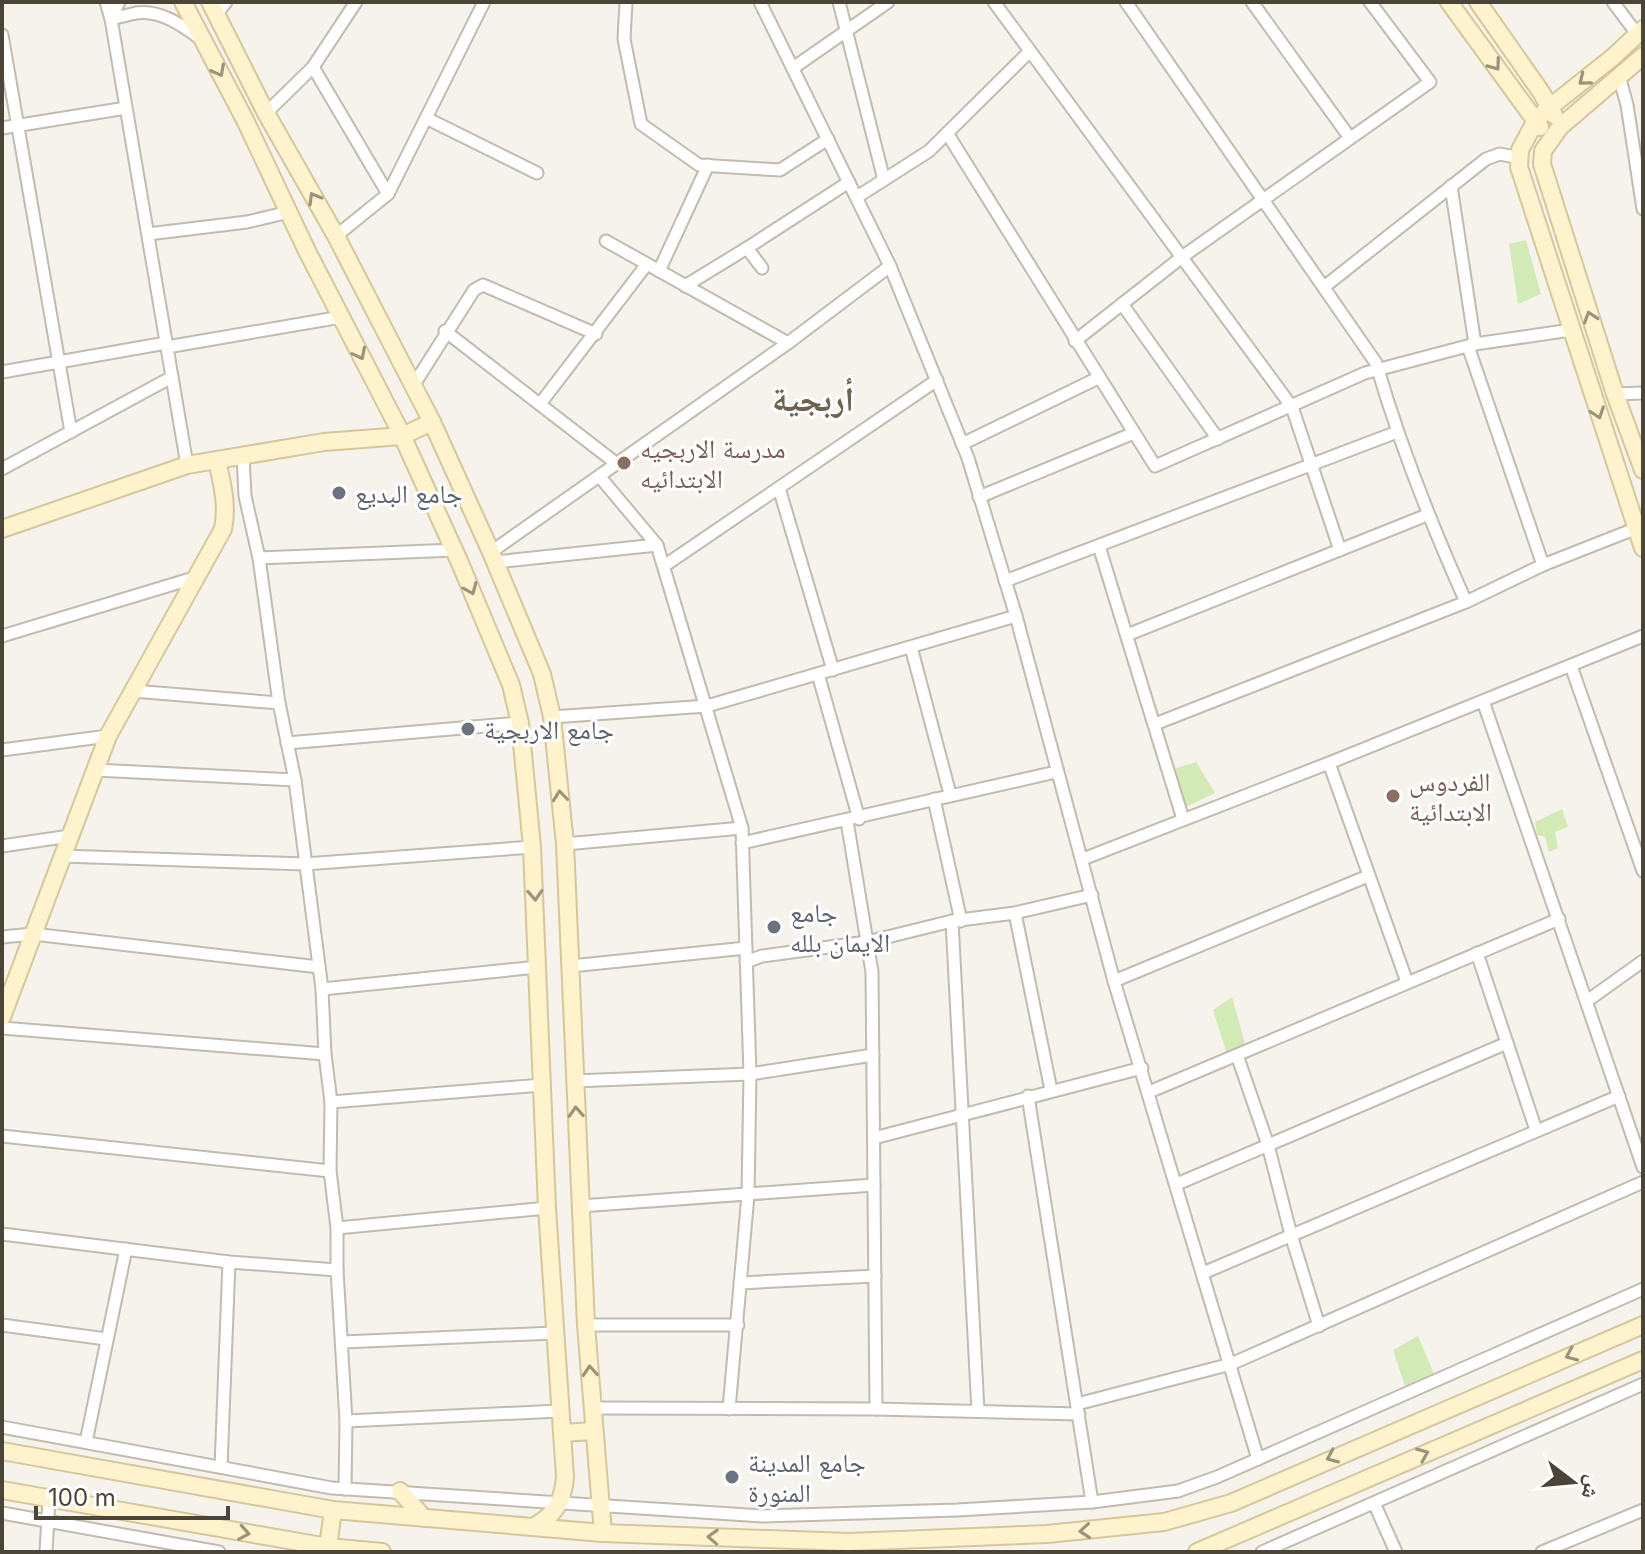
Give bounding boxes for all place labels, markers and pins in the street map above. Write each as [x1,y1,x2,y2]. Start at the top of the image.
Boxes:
place label: مدرسة الاربجيه الابتدائيه [640,433,786,494]
marker: مدرسة الاربجيه الابتدائيه [615,454,633,472]
place label: جامع البديع [355,478,463,511]
marker: جامع البديع [330,484,348,502]
place label: جامع الاربجية [484,714,614,747]
marker: جامع الاربجية [459,720,477,738]
place label: الفردوس الابتدائية [1409,766,1492,827]
marker: الفردوس الابتدائية [1384,787,1402,805]
place label: جامع الايمان بلله [790,897,890,959]
marker: جامع الايمان بلله [765,918,783,936]
place label: جامع المدينة المنورة [748,1447,866,1508]
marker: جامع المدينة المنورة [723,1468,741,1486]

